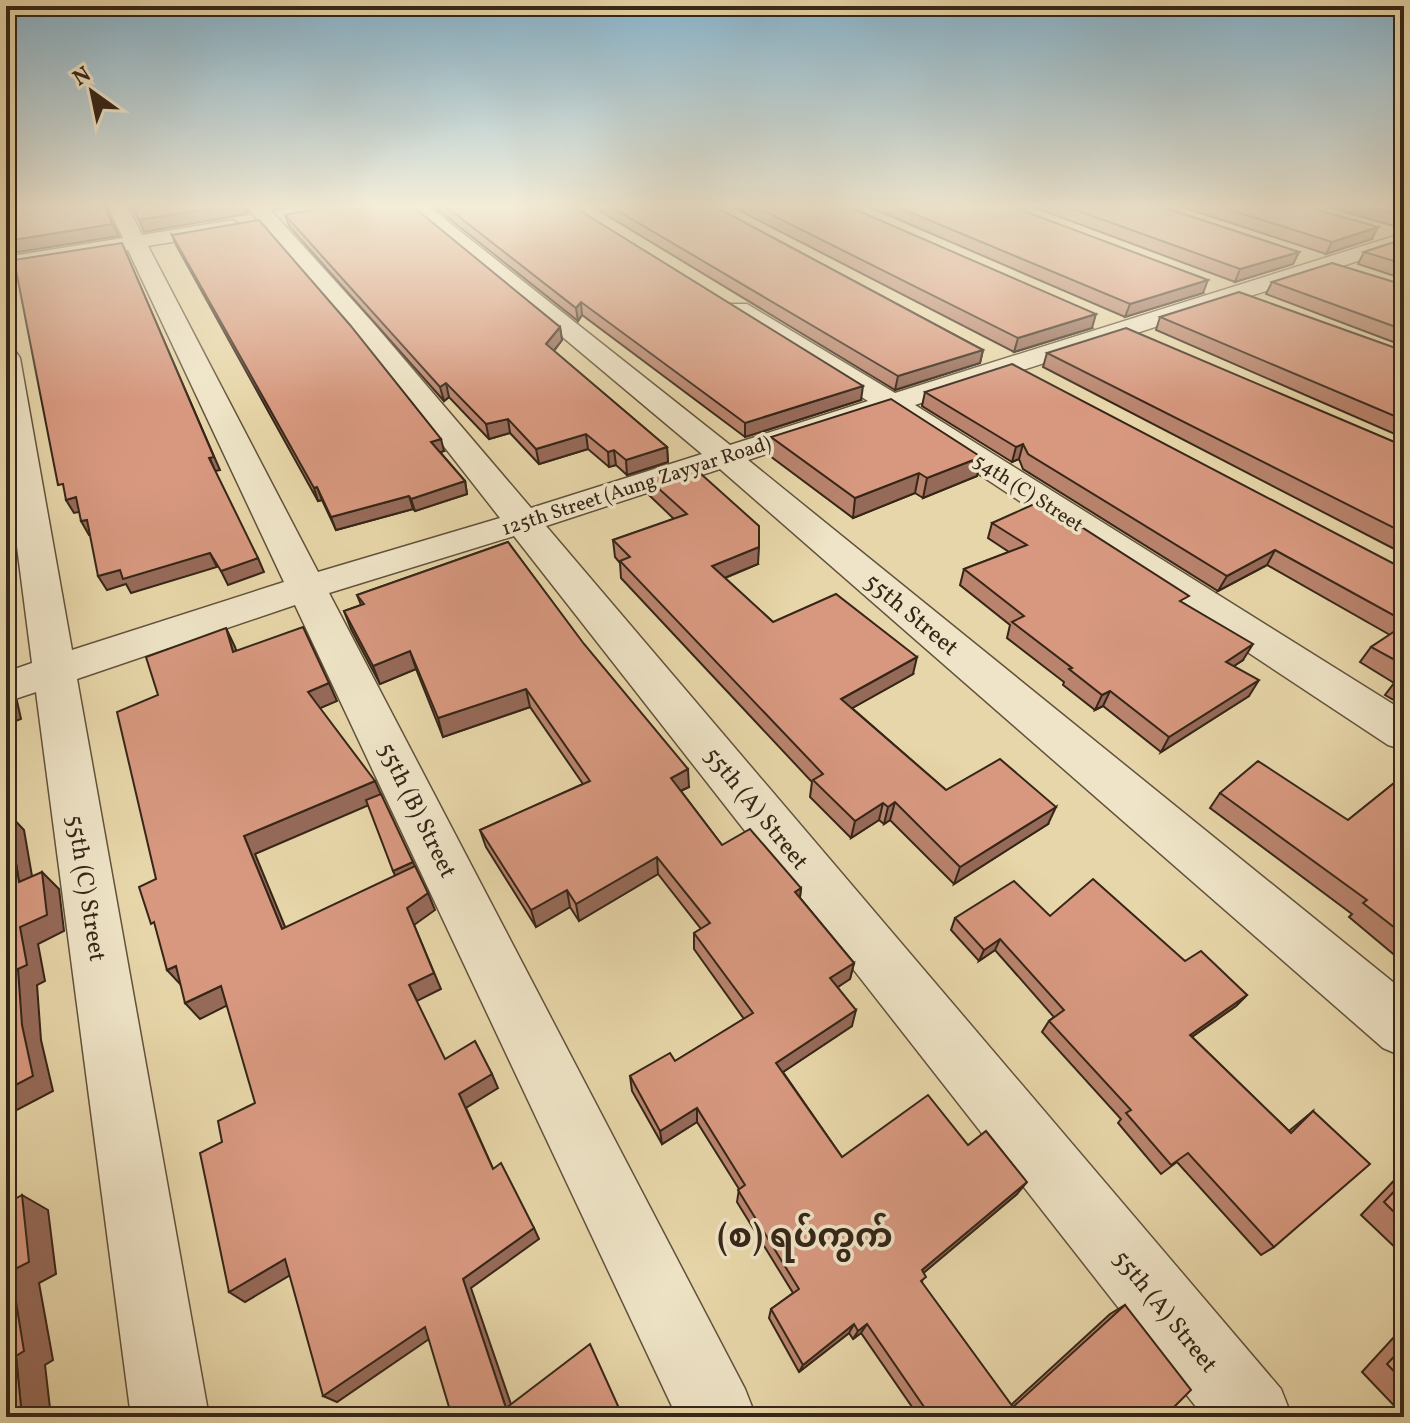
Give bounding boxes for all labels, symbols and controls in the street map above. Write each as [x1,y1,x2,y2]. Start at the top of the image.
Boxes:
north arrow [52,52,132,132]
text: N [67,60,98,95]
street label: 125th Street (Aung Zayyar Road) [498,430,775,544]
street label: 54th (C) Street [968,448,1088,540]
street label: 55th Street [856,566,965,665]
street label: 55th (B) Street [369,737,464,885]
street label: 55th (A) Street [695,741,816,878]
street label: 55th (C) Street [57,813,113,964]
district label: (စ) ရပ်ကွက် [717,1212,893,1263]
street label: 55th (A) Street [1104,1244,1225,1381]

